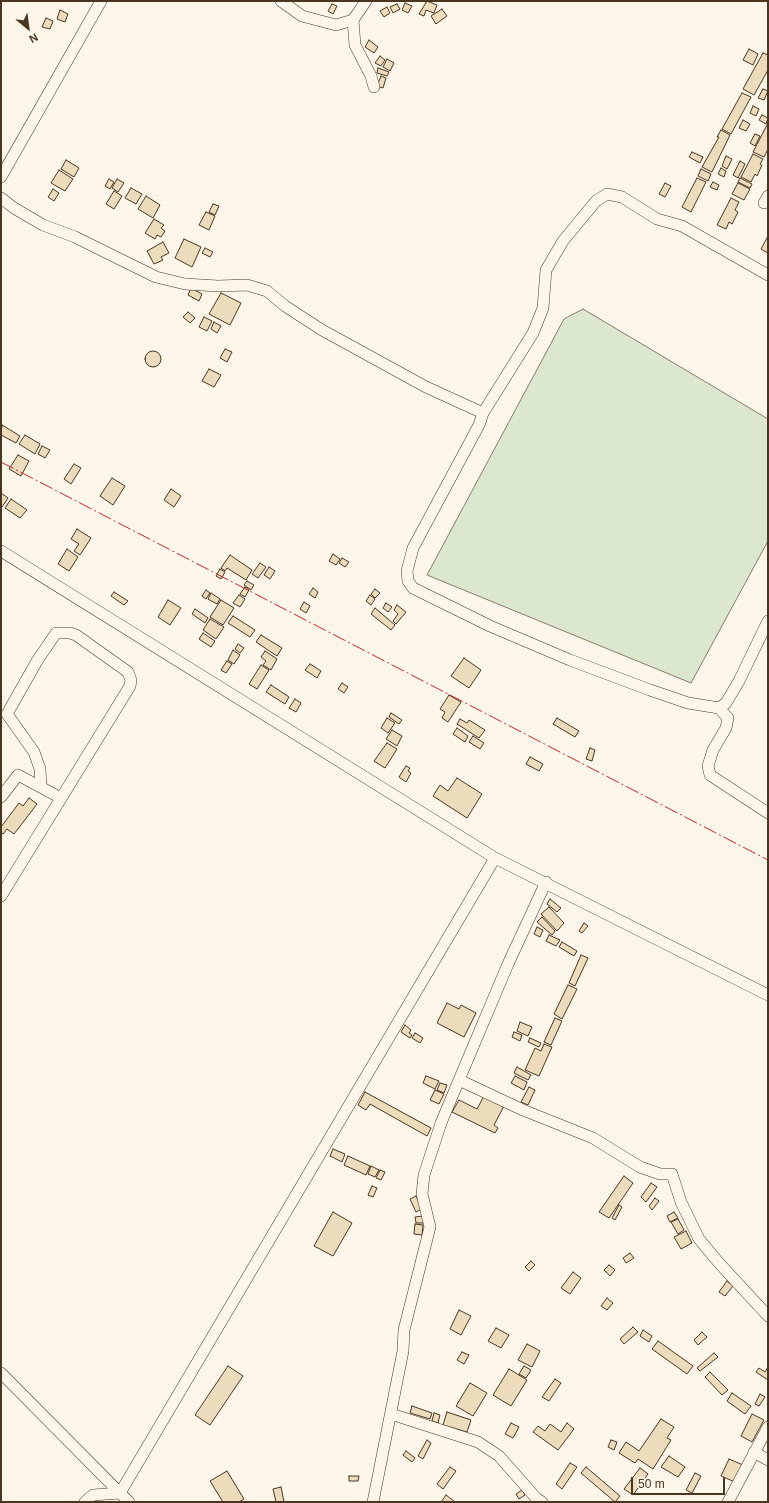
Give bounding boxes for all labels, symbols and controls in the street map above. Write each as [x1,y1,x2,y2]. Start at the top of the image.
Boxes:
north arrow [8,8,48,48]
text: N [27,31,40,46]
scale bar [633,1469,727,1495]
text: 50 m [638,1477,665,1491]

